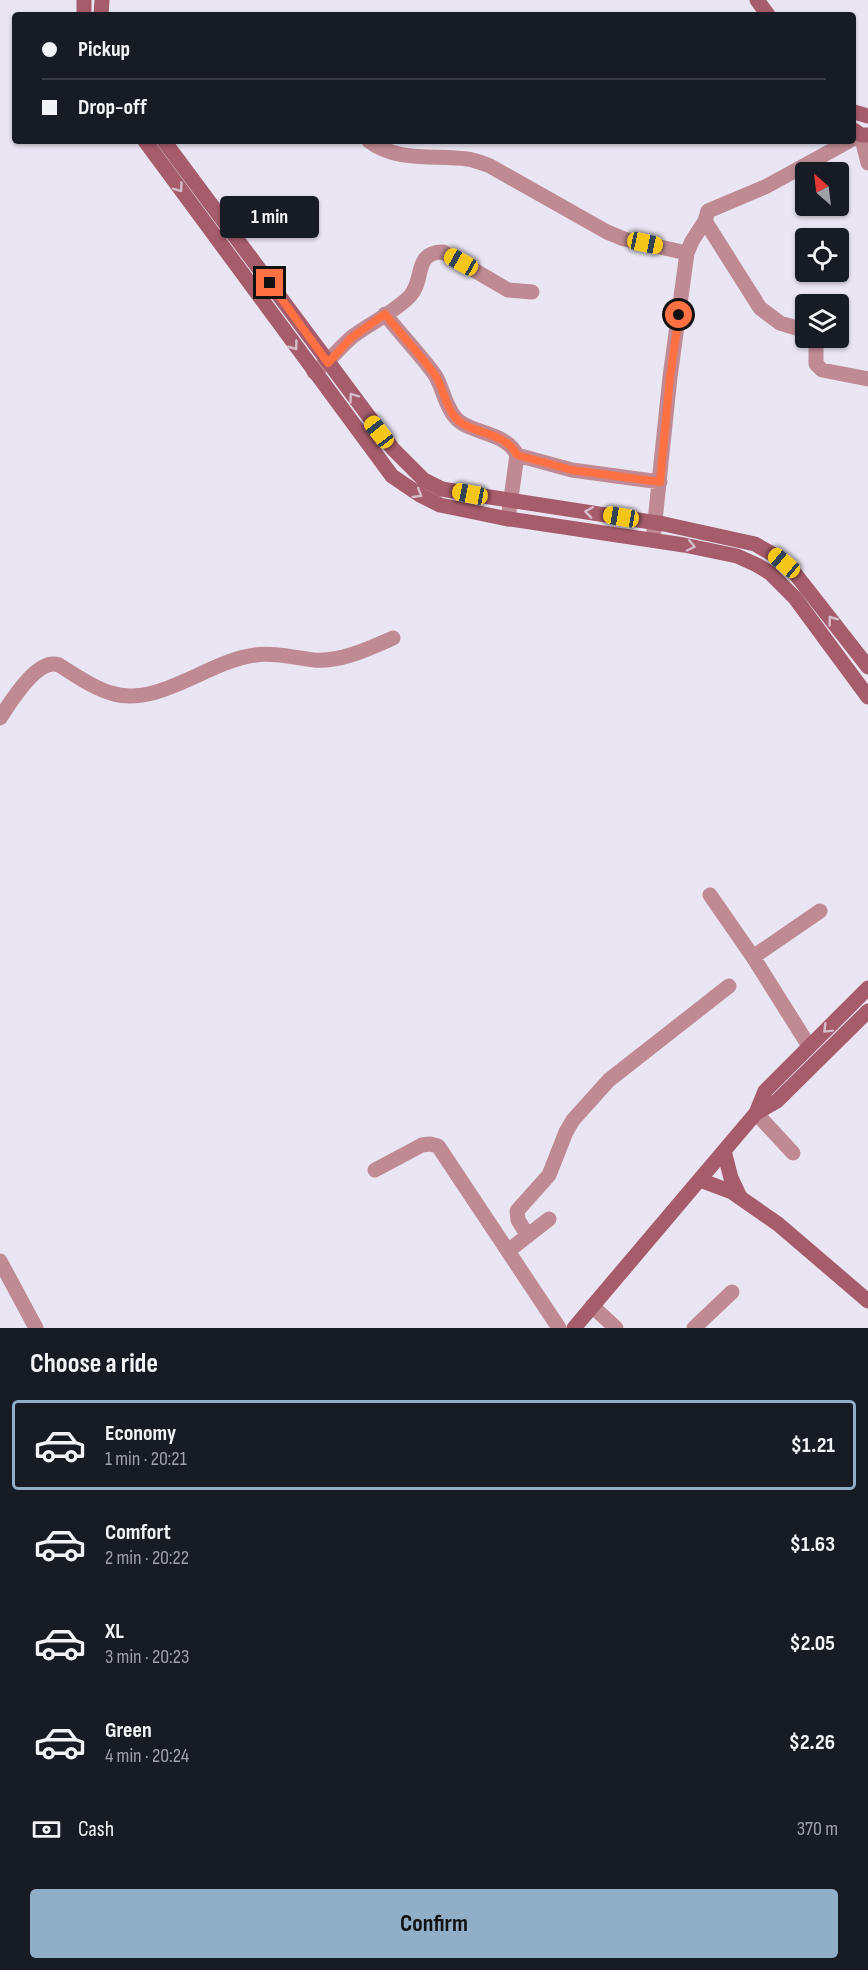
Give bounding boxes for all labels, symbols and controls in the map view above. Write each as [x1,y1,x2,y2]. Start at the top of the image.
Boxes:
text: Pickup [78,36,130,63]
text: Drop-off [78,94,147,121]
north arrow [795,162,849,216]
map controls [795,162,849,348]
one-way arrow [172,182,183,193]
callout: 1 min [220,196,320,238]
text: 1 min [251,205,288,229]
button: locate [795,228,849,282]
car [626,230,664,256]
car [441,245,481,279]
route end [256,269,283,296]
button: layers [795,294,849,348]
route start [665,301,692,328]
one-way arrow [287,339,298,350]
one-way arrow [349,392,360,403]
car [361,412,397,452]
car [451,482,489,506]
one-way arrow [412,486,422,498]
car [602,505,640,529]
one-way arrow [585,506,594,518]
one-way arrow [686,539,696,552]
car [764,545,804,581]
one-way arrow [829,616,840,627]
one-way arrow [823,1022,833,1033]
text: Choose a ride [30,1348,158,1380]
icon: car [33,1418,87,1472]
text: Economy [105,1420,176,1447]
text: $1.21 [791,1432,835,1459]
text: 1 min · 20:21 [105,1447,187,1471]
icon: car [33,1517,87,1571]
text: Comfort [105,1519,171,1546]
text: $1.63 [790,1531,835,1558]
text: 2 min · 20:22 [105,1546,189,1570]
icon: car [33,1616,87,1670]
text: XL [105,1618,124,1645]
text: $2.05 [789,1630,835,1657]
text: 3 min · 20:23 [105,1645,189,1669]
icon: car [33,1715,87,1769]
text: Green [105,1717,152,1744]
text: $2.26 [789,1729,835,1756]
text: 4 min · 20:24 [105,1744,189,1768]
icon: cash [30,1813,63,1846]
text: Cash [78,1816,114,1843]
text: 370 m [797,1817,838,1841]
button: Confirm [30,1889,838,1958]

